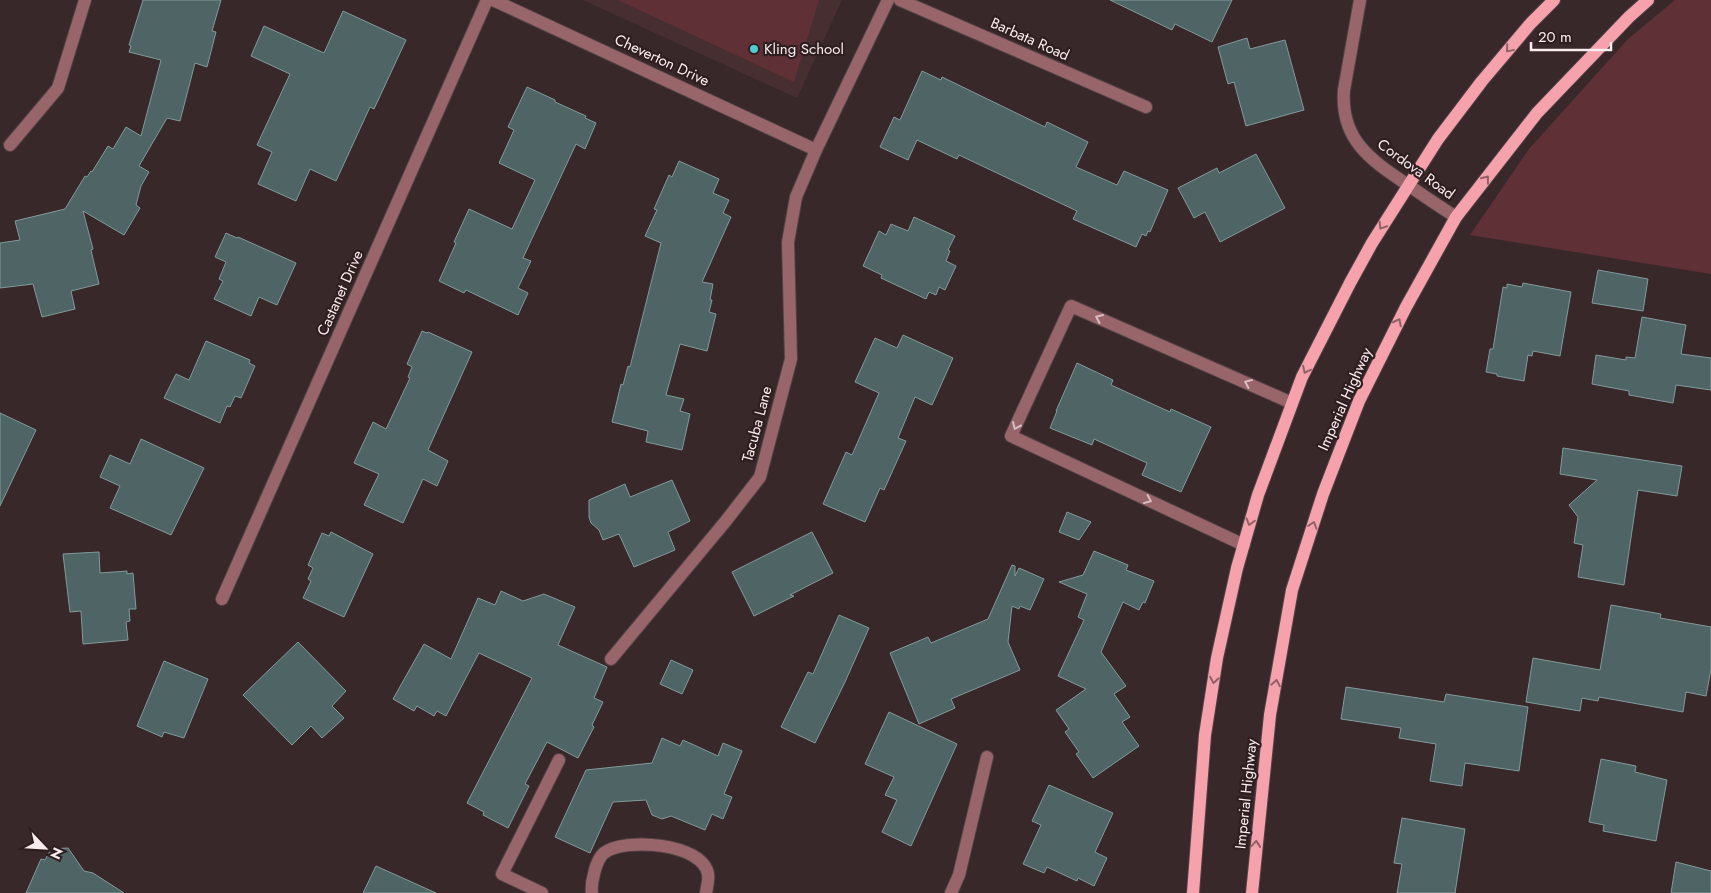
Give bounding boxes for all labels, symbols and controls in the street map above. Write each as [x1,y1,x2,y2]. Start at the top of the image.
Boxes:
street label: Barbata Road [987,12,1073,66]
scale bar [1531,20,1611,52]
text: 20 m [1538,26,1572,48]
street label: Cheverton Drive [611,28,713,92]
place label: Kling School [764,38,844,60]
marker: Kling School [748,43,760,55]
one-way arrow [1506,43,1515,52]
street label: Cordova Road [1373,133,1459,205]
one-way arrow [1480,176,1488,185]
one-way arrow [1379,221,1389,230]
street label: Castanet Drive [311,247,369,339]
one-way arrow [1095,314,1104,325]
one-way arrow [1392,318,1402,327]
street label: Imperial Highway [1312,344,1378,454]
one-way arrow [1302,364,1312,373]
one-way arrow [1244,379,1253,390]
street label: Tacuba Lane [736,383,778,464]
one-way arrow [1012,421,1023,430]
one-way arrow [1143,494,1152,504]
one-way arrow [1245,518,1256,527]
one-way arrow [1307,522,1317,530]
one-way arrow [1209,676,1219,685]
one-way arrow [1270,679,1280,688]
street label: Imperial Highway [1229,737,1263,850]
north arrow [20,823,70,873]
one-way arrow [1250,840,1261,848]
text: N [45,844,68,863]

